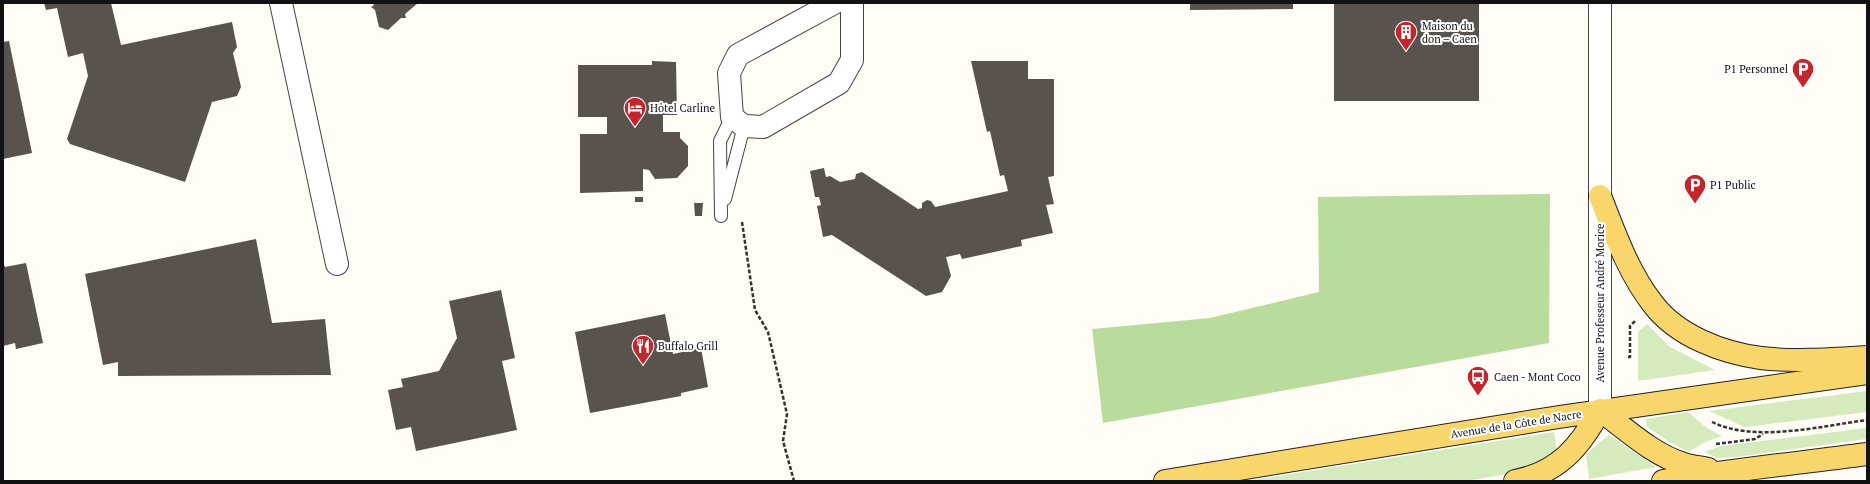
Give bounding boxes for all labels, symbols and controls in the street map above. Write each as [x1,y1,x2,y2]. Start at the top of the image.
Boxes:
building icon: Maison du don – Caen [1393,19,1419,52]
place label: Maison du don – Caen [1422,19,1477,46]
parking icon: P1 Personnel [1790,56,1816,89]
place label: P1 Personnel [1724,62,1788,76]
hotel icon: Hôtel Carline [622,95,648,128]
place label: Hôtel Carline [650,101,716,115]
parking icon: P1 Public [1682,172,1708,205]
place label: P1 Public [1710,178,1756,192]
street label: Avenue Professeur André Morice [1593,223,1607,382]
restaurant icon: Buffalo Grill [630,333,656,366]
place label: Buffalo Grill [658,339,718,353]
bus stop icon: Caen - Mont Coco [1465,364,1491,397]
place label: Caen - Mont Coco [1494,370,1581,384]
street label: Avenue de la Côte de Nacre [1450,407,1583,441]

